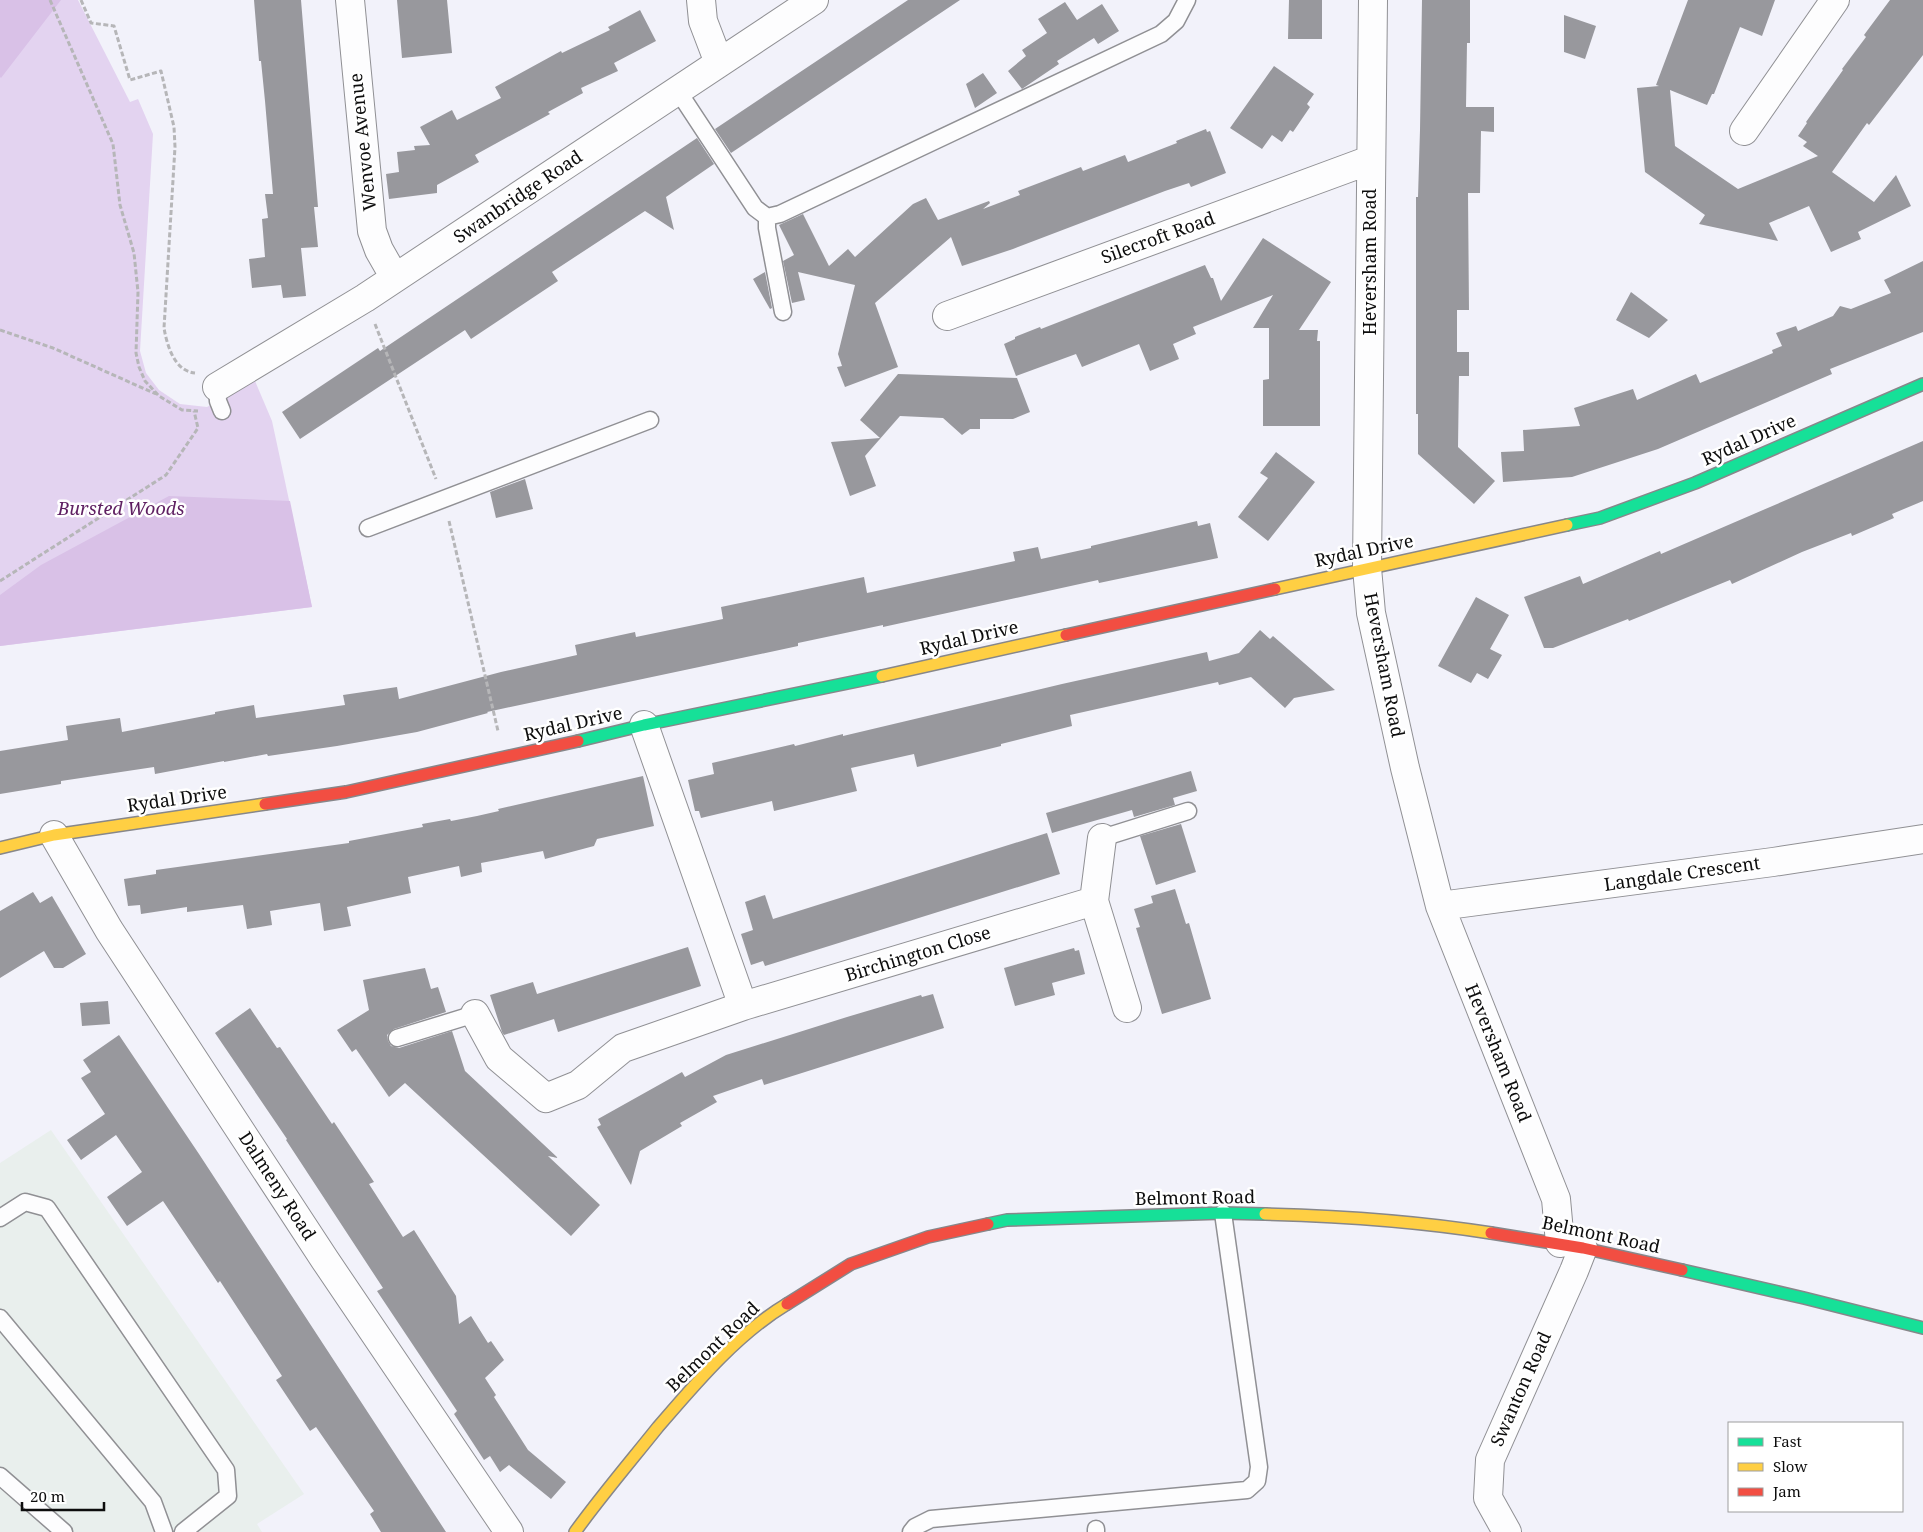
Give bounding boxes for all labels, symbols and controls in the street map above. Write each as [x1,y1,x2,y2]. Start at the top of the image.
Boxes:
street label: Wenvoe Avenue [343,72,381,212]
street label: Swanbridge Road [448,144,587,248]
street label: Heversham Road [1357,188,1381,336]
street label: Silecroft Road [1097,205,1218,269]
street label: Rydal Drive [1698,408,1799,470]
park label: Bursted Woods [56,496,185,520]
street label: Rydal Drive [1312,528,1415,572]
street label: Heversham Road [1359,590,1411,739]
street label: Rydal Drive [917,614,1020,660]
street label: Rydal Drive [521,700,624,746]
street label: Rydal Drive [125,779,228,817]
street label: Langdale Crescent [1602,850,1761,896]
street label: Birchington Close [842,919,993,987]
street label: Heversham Road [1460,980,1538,1125]
street label: Dalmeny Road [234,1127,322,1244]
street label: Belmont Road [1135,1184,1255,1210]
street label: Belmont Road [1540,1210,1663,1258]
street label: Belmont Road [661,1296,764,1397]
street label: Swanton Road [1484,1327,1556,1450]
legend [1728,1422,1903,1512]
text: Fast [1773,1431,1802,1451]
text: Slow [1773,1456,1807,1476]
scale bar [22,1480,105,1512]
text: Jam [1772,1481,1801,1501]
text: 20 m [30,1486,65,1506]

